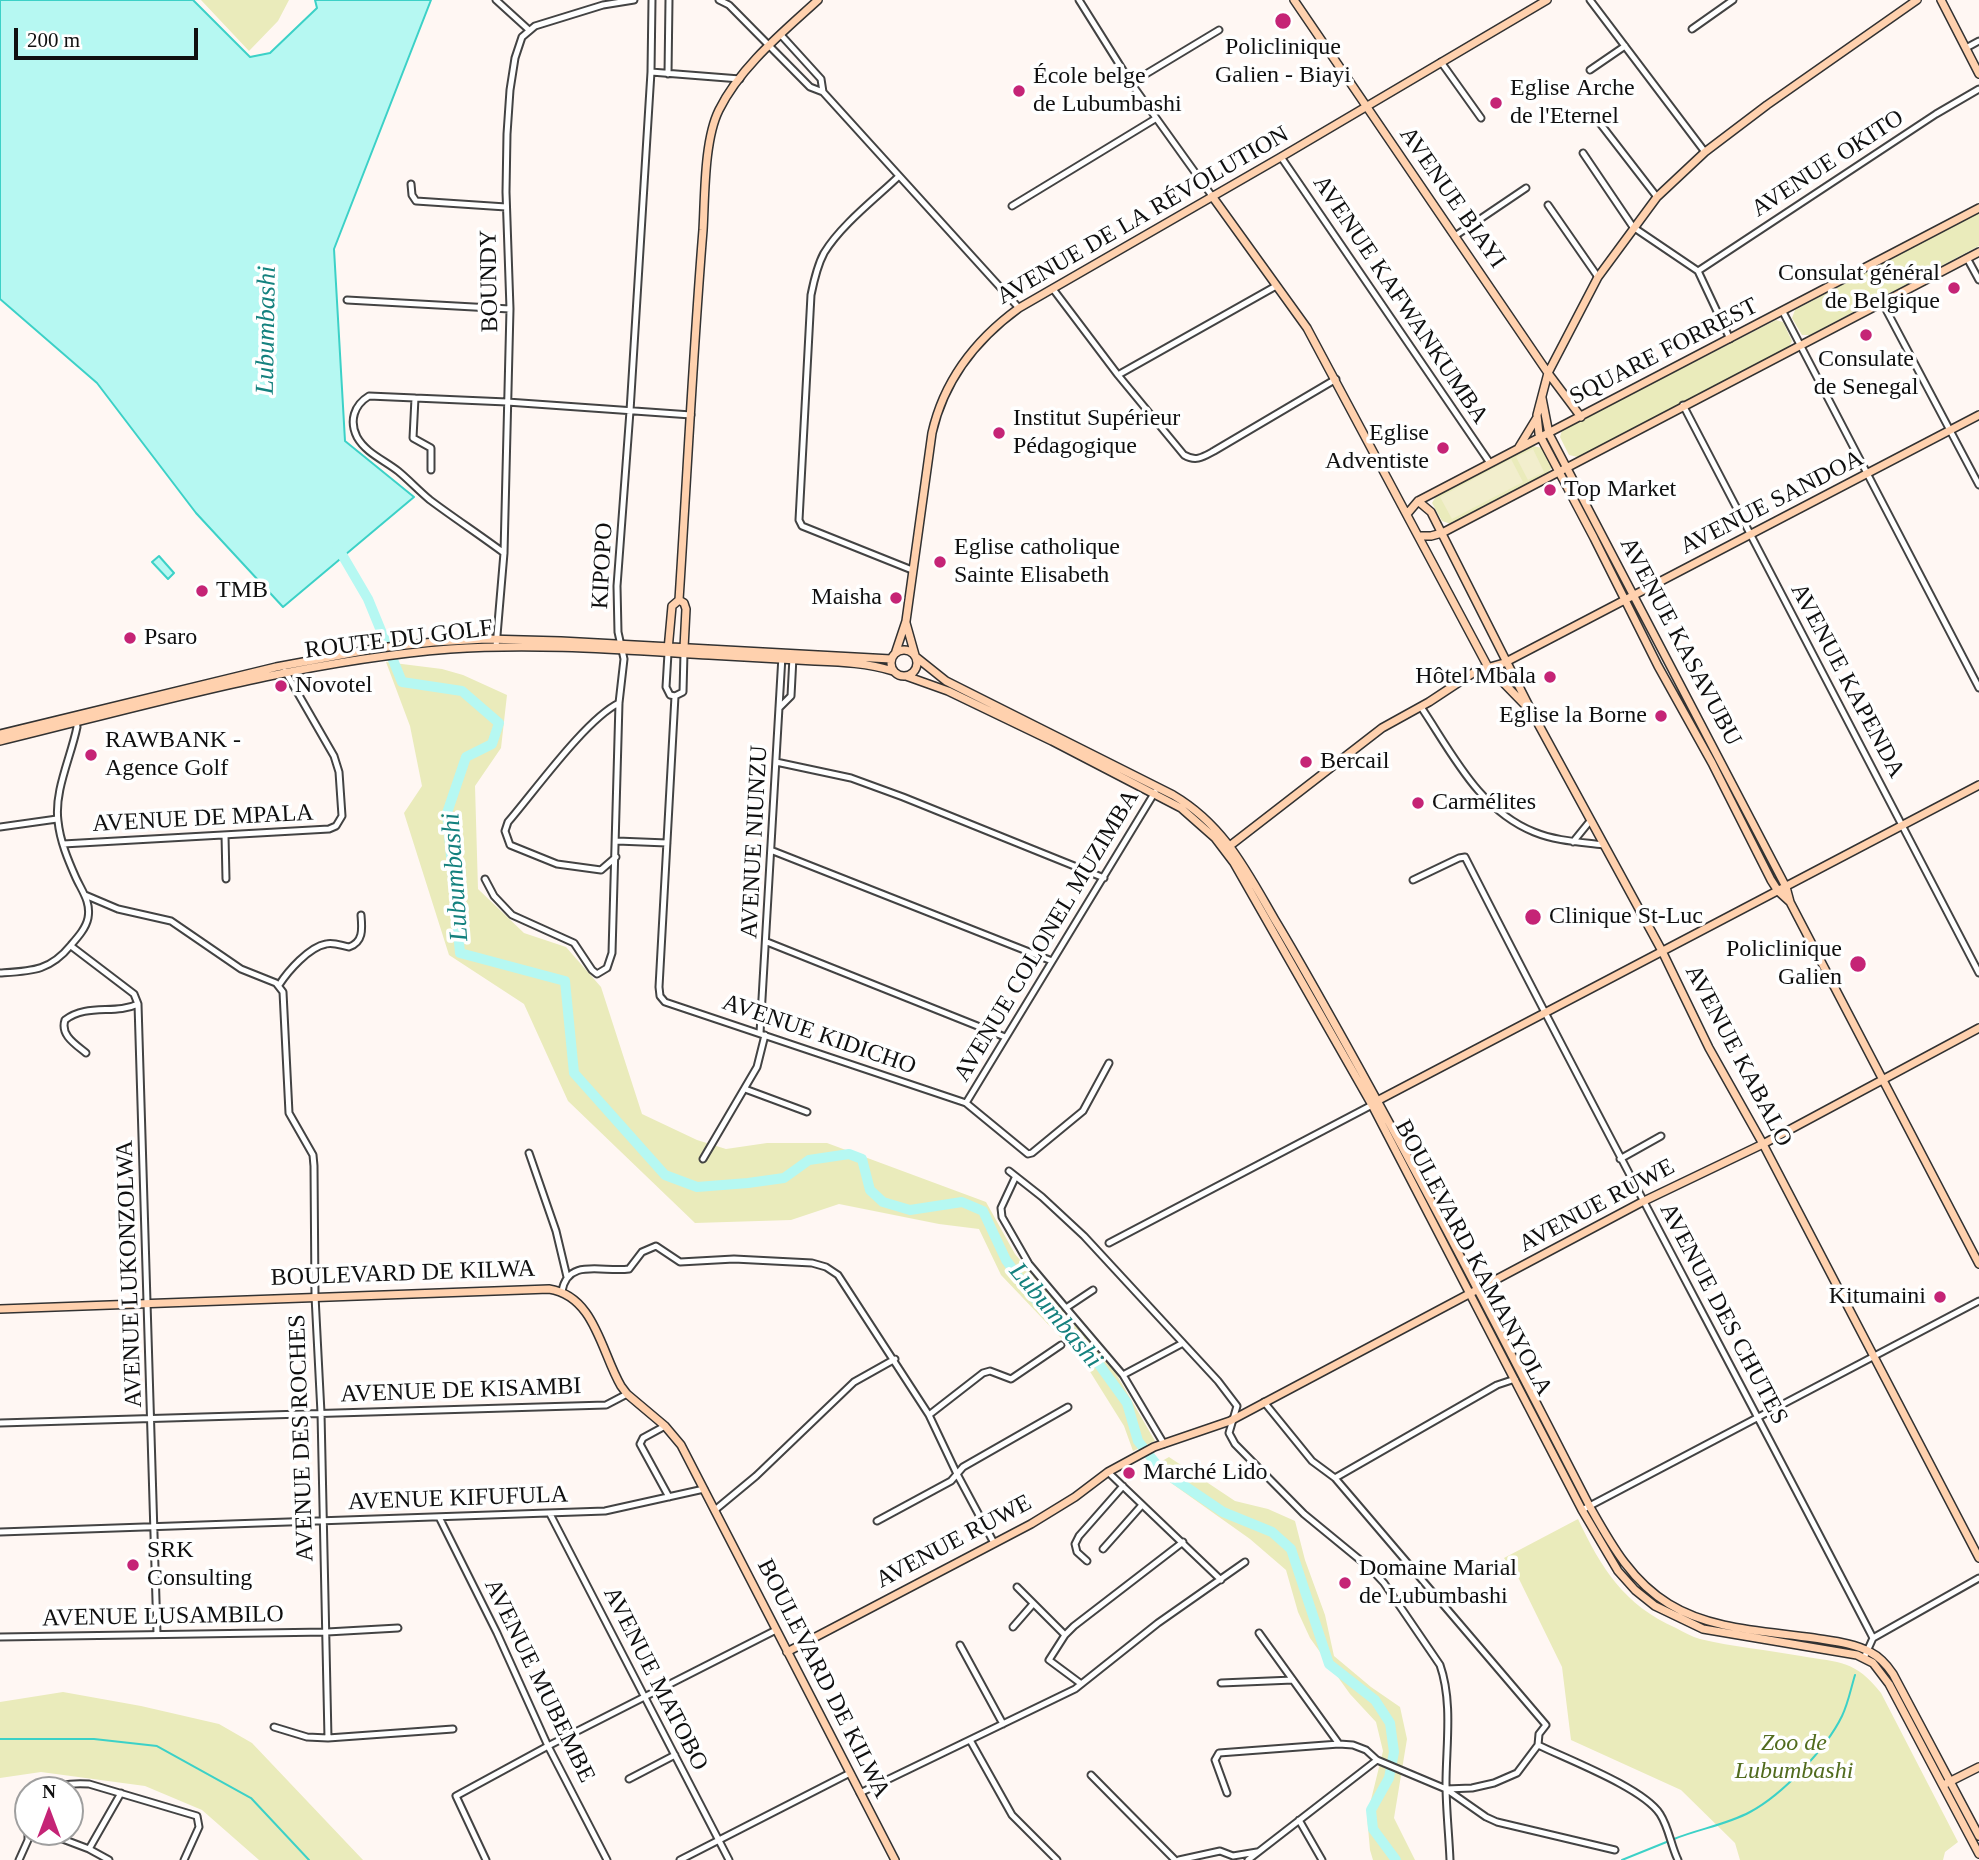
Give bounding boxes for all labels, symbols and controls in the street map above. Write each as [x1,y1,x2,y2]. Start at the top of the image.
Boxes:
marker: Policlinique Galien - Biayi [1273,11,1293,31]
scale bar [18,14,201,58]
text: 200 m [27,28,80,52]
place label: Policlinique Galien - Biayi [1215,34,1351,90]
place label: École belge de Lubumbashi [1033,63,1182,119]
place label: Eglise Arche de l'Eternel [1510,75,1635,131]
marker: École belge de Lubumbashi [1011,83,1027,99]
marker: Eglise Arche de l'Eternel [1488,95,1504,111]
street label: AVENUE OKITO [1746,104,1910,224]
street label: AVENUE DE LA RÉVOLUTION [992,120,1294,312]
street label: AVENUE BIAYI [1393,122,1511,274]
street label: AVENUE KAFWANKUMBA [1306,170,1494,430]
street label: BOUNDY [475,229,505,333]
place label: Consulat général de Belgique [1778,260,1940,316]
water label: Lubumbashi [250,265,284,395]
marker: Consulat général de Belgique [1946,280,1962,296]
street label: SQUARE FORREST [1565,292,1763,412]
marker: Consulate de Senegal [1858,327,1874,343]
place label: Consulate de Senegal [1814,346,1918,402]
place label: Institut Supérieur Pédagogique [1013,405,1180,461]
place label: Eglise Adventiste [1325,420,1429,476]
marker: Institut Supérieur Pédagogique [991,425,1007,441]
marker: Eglise Adventiste [1435,440,1451,456]
street label: AVENUE SANDOA [1676,444,1868,562]
place label: Top Market [1564,476,1676,504]
marker: Top Market [1542,482,1558,498]
street label: KIPOPO [586,522,620,610]
street label: AVENUE KASAVUBU [1613,533,1747,751]
place label: Eglise catholique Sainte Elisabeth [954,534,1120,590]
marker: Eglise catholique Sainte Elisabeth [932,554,948,570]
place label: TMB [216,577,268,605]
street label: AVENUE KAPENDA [1784,579,1910,783]
marker: TMB [194,583,210,599]
place label: Maisha [811,584,882,612]
marker: Maisha [888,590,904,606]
street label: ROUTE DU GOLF [303,614,495,666]
place label: Psaro [144,624,197,652]
marker: Psaro [122,630,138,646]
place label: Hôtel Mbala [1415,663,1536,691]
marker: Hôtel Mbala [1542,669,1558,685]
place label: Novotel [295,672,372,700]
marker: Novotel [273,678,289,694]
place label: Eglise la Borne [1499,702,1647,730]
marker: Eglise la Borne [1653,708,1669,724]
place label: RAWBANK - Agence Golf [105,727,241,783]
street label: AVENUE NIUNZU [736,745,774,939]
marker: RAWBANK - Agence Golf [83,747,99,763]
place label: Bercail [1320,748,1389,776]
marker: Bercail [1298,754,1314,770]
street label: AVENUE COLONEL MUZIMBA [948,785,1146,1087]
place label: Carmélites [1432,789,1536,817]
marker: Carmélites [1410,795,1426,811]
street label: AVENUE DE MPALA [92,799,314,839]
water label: Lubumbashi [436,812,476,942]
place label: Clinique St-Luc [1549,903,1703,931]
marker: Clinique St-Luc [1523,907,1543,927]
place label: Policlinique Galien [1726,936,1842,992]
marker: Policlinique Galien [1848,954,1868,974]
street label: AVENUE KABALO [1678,960,1798,1152]
street label: AVENUE KIDICHO [718,988,920,1082]
street label: BOULEVARD KAMANYOLA [1388,1115,1558,1401]
street label: AVENUE LUKONZOLWA [111,1140,149,1408]
street label: AVENUE RUWE [1514,1153,1680,1259]
street label: AVENUE DES CHUTES [1652,1199,1794,1429]
street label: BOULEVARD DE KILWA [270,1255,536,1293]
water label: Lubumbashi [1002,1257,1108,1375]
place label: Kitumaini [1829,1283,1926,1311]
marker: Kitumaini [1932,1289,1948,1305]
street label: AVENUE DES ROCHES [283,1314,321,1562]
street label: AVENUE DE KISAMBI [340,1372,582,1410]
place label: Marché Lido [1143,1459,1268,1487]
marker: Marché Lido [1121,1465,1137,1481]
street label: AVENUE KIFUFULA [347,1481,569,1517]
street label: AVENUE RUWE [871,1489,1037,1595]
place label: SRK Consulting [147,1537,252,1593]
street label: BOULEVARD DE KILWA [750,1555,896,1803]
place label: Domaine Marial de Lubumbashi [1359,1555,1517,1611]
marker: SRK Consulting [125,1557,141,1573]
street label: AVENUE MUBEMBE [477,1575,601,1787]
marker: Domaine Marial de Lubumbashi [1337,1575,1353,1591]
street label: AVENUE MATOBO [596,1582,714,1776]
street label: AVENUE LUSAMBILO [42,1600,284,1634]
park label: Zoo de Lubumbashi [1735,1730,1853,1786]
north arrow [14,1776,84,1846]
text: N [42,1781,56,1802]

